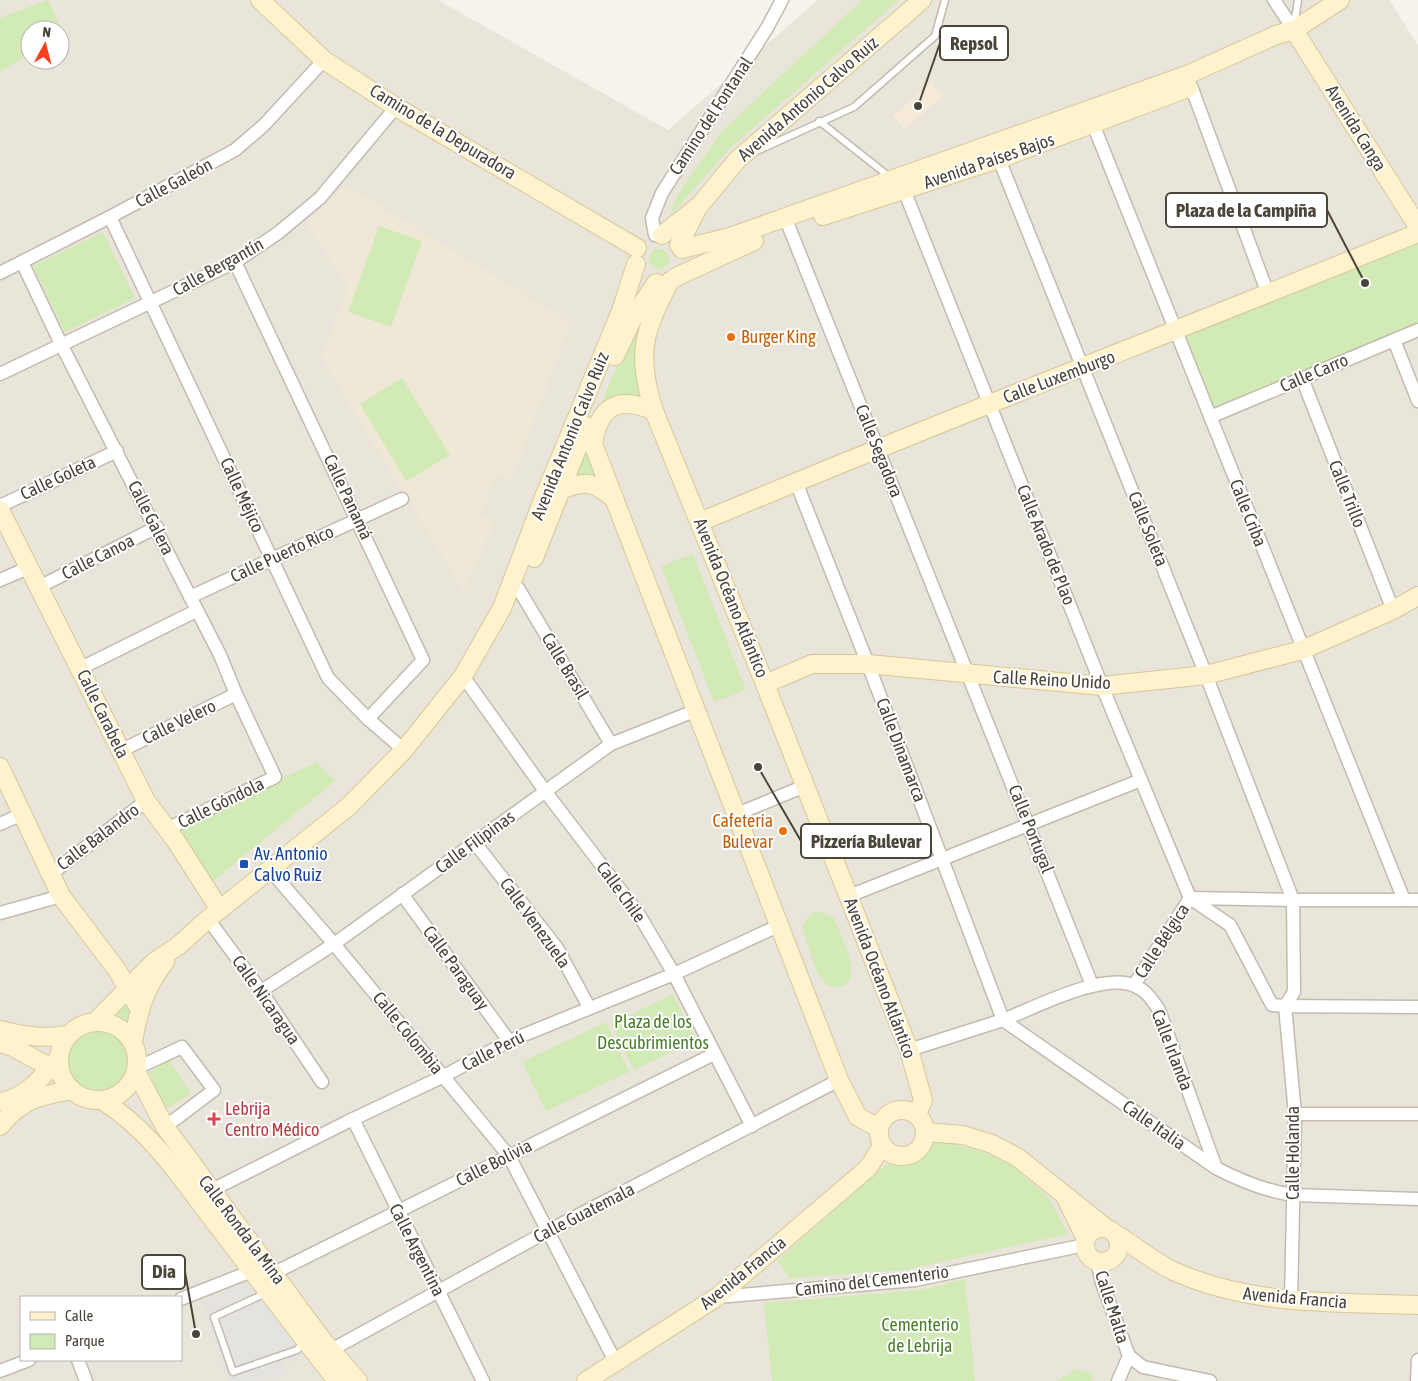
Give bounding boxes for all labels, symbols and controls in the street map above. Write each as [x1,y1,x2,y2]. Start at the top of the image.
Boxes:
north arrow [20,20,70,70]
text: N [42,24,52,41]
callout: Repsol [940,26,1008,60]
street label: Avenida Antonio Calvo Ruiz [733,32,882,165]
text: Repsol [950,32,999,54]
street label: Camino del Fontanal [665,53,757,179]
street label: Camino de la Depuradora [366,80,520,184]
street label: Avenida Canga [1322,81,1391,175]
street label: Avenida Países Bajos [921,128,1057,193]
street label: Calle Galeón [132,154,216,212]
callout: Plaza de la Campiña [1166,193,1327,227]
text: Plaza de la Campiña [1176,199,1316,221]
street label: Calle Bergantín [169,233,267,300]
place label: Burger King [741,326,816,347]
marker: Burger King [725,331,737,343]
street label: Calle Luxemburgo [1000,346,1118,408]
street label: Avenida Antonio Calvo Ruiz [526,349,613,523]
street label: Calle Carro [1277,349,1351,396]
street label: Calle Segadora [851,401,908,500]
street label: Calle Goleta [17,451,99,504]
street label: Calle Panamá [320,451,377,543]
street label: Calle Méjico [216,454,269,536]
street label: Calle Trillo [1325,457,1370,530]
street label: Calle Criba [1225,476,1271,550]
street label: Calle Galera [124,477,179,558]
street label: Calle Arado de Plao [1013,482,1080,608]
street label: Calle Soleta [1124,488,1173,569]
street label: Avenida Océano Atlántico [690,515,773,681]
street label: Calle Puerto Rico [227,520,337,587]
street label: Calle Canoa [58,529,138,584]
street label: Calle Brasil [537,629,593,703]
street label: Calle Carabela [73,666,134,762]
street label: Calle Reino Unido [993,666,1111,693]
street label: Calle Velero [138,695,219,748]
street label: Calle Dinamarca [872,695,931,805]
street label: Calle Góndola [174,773,267,832]
street label: Calle Portugal [1004,782,1059,876]
street label: Calle Balandro [52,799,143,874]
street label: Calle Filipinas [431,806,518,877]
place label: Cafetería Bulevar [712,810,774,852]
callout: Pizzería Bulevar [801,824,931,858]
marker: Cafetería Bulevar [777,825,789,837]
text: Pizzería Bulevar [811,830,922,852]
place label: Av. Antonio Calvo Ruiz [254,843,328,885]
street label: Calle Chile [592,857,651,926]
marker: Av. Antonio Calvo Ruiz [238,858,250,870]
street label: Calle Venezuela [496,874,575,972]
street label: Avenida Océano Atlántico [840,895,921,1061]
street label: Calle Bélgica [1130,900,1193,982]
street label: Calle Paraguay [419,922,494,1014]
street label: Calle Nicaragua [228,951,305,1048]
street label: Calle Colombia [369,987,448,1078]
street label: Calle Irlanda [1147,1006,1198,1093]
park label: Plaza de los Descubrimientos [597,1011,709,1053]
street label: Calle Perú [458,1026,528,1075]
street label: Calle Italia [1119,1095,1190,1154]
place label: Lebrija Centro Médico [225,1098,319,1140]
street label: Calle Holanda [1282,1106,1303,1200]
marker: Lebrija Centro Médico [207,1112,221,1126]
street label: Calle Bolivia [452,1135,535,1191]
street label: Calle Ronda la Mina [195,1171,290,1288]
street label: Calle Guatemala [530,1178,638,1247]
street label: Calle Argentina [385,1200,450,1299]
street label: Avenida Francia [695,1232,790,1314]
callout: Dia [142,1255,185,1289]
text: Dia [152,1260,176,1282]
street label: Camino del Cementerio [794,1261,950,1300]
street label: Calle Malta [1091,1268,1134,1346]
street label: Avenida Francia [1242,1282,1348,1313]
legend [20,1296,182,1361]
text: Calle [65,1307,94,1324]
park label: Cementerio de Lebrija [881,1314,959,1356]
text: Parque [65,1332,105,1349]

